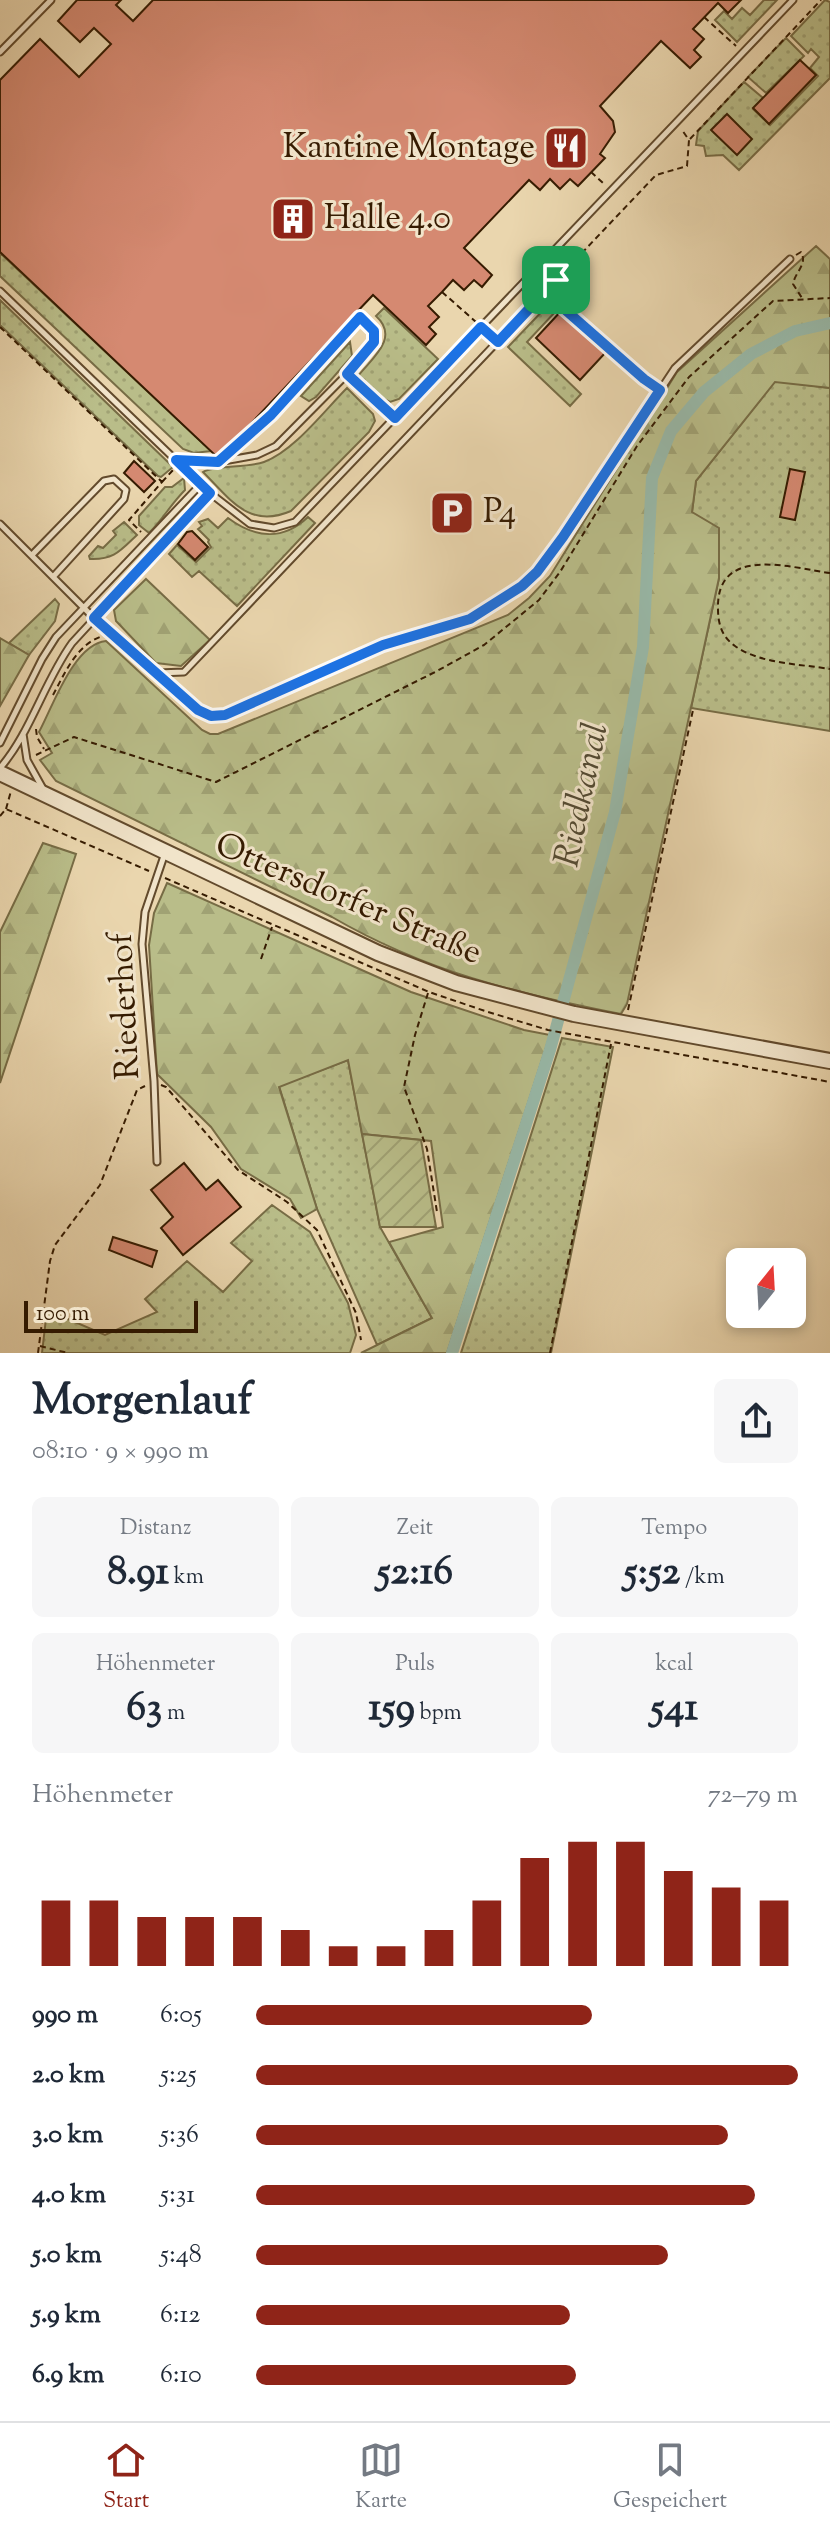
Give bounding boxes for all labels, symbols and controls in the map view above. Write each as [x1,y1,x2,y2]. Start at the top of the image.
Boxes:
place label: Kantine Montage [283,124,535,173]
restaurant icon: Kantine Montage [542,124,590,172]
building icon: Halle 4.0 [269,195,317,243]
place label: Halle 4.0 [324,195,451,244]
pin [522,246,590,314]
icon: arrive [534,258,578,302]
parking icon: P4 [428,489,476,537]
place label: P4 [483,489,516,538]
water label: Riedkanal [542,718,624,872]
street label: Ottersdorfer Straße [207,822,489,978]
street label: Riederhof [98,930,154,1081]
north arrow [726,1248,806,1328]
map controls [726,1248,806,1328]
scale bar [24,1297,198,1333]
text: 100 m [36,1299,89,1331]
text: Morgenlauf [32,1371,253,1434]
button: share [714,1379,798,1463]
text: 08:10 · 9 × 990 m [32,1433,209,1470]
text: Distanz [120,1513,191,1545]
text: Zeit [397,1513,433,1545]
text: Tempo [641,1513,707,1545]
text: 8.91 [107,1545,169,1602]
text: 52:16 [377,1545,453,1602]
text: 5:52 [624,1545,680,1602]
text: km [169,1562,204,1594]
text: /km [680,1562,725,1594]
text: Höhenmeter [96,1649,215,1681]
text: Puls [395,1649,435,1681]
text: kcal [655,1649,693,1681]
text: 63 [126,1681,162,1738]
text: 159 [368,1681,415,1738]
text: 541 [651,1681,698,1738]
text: m [162,1698,185,1730]
text: bpm [415,1698,462,1730]
text: Höhenmeter [32,1777,173,1814]
text: 72–79 m [708,1777,798,1814]
text: 990 m [32,1997,98,2034]
text: 6:05 [160,1997,202,2034]
text: 2.0 km [32,2057,105,2094]
text: 5:25 [160,2057,197,2094]
text: 3.0 km [32,2117,103,2154]
text: 5:36 [160,2117,199,2154]
text: 4.0 km [32,2177,106,2214]
text: 5:31 [160,2177,195,2214]
text: 5.0 km [32,2237,102,2274]
text: 5:48 [160,2237,202,2274]
text: 5.9 km [32,2297,101,2334]
text: 6:12 [160,2297,200,2334]
text: 6.9 km [32,2357,104,2394]
text: 6:10 [160,2357,202,2394]
tab: Start [103,2438,149,2518]
tab: Karte [355,2438,407,2518]
tab: Gespeichert [613,2438,727,2518]

